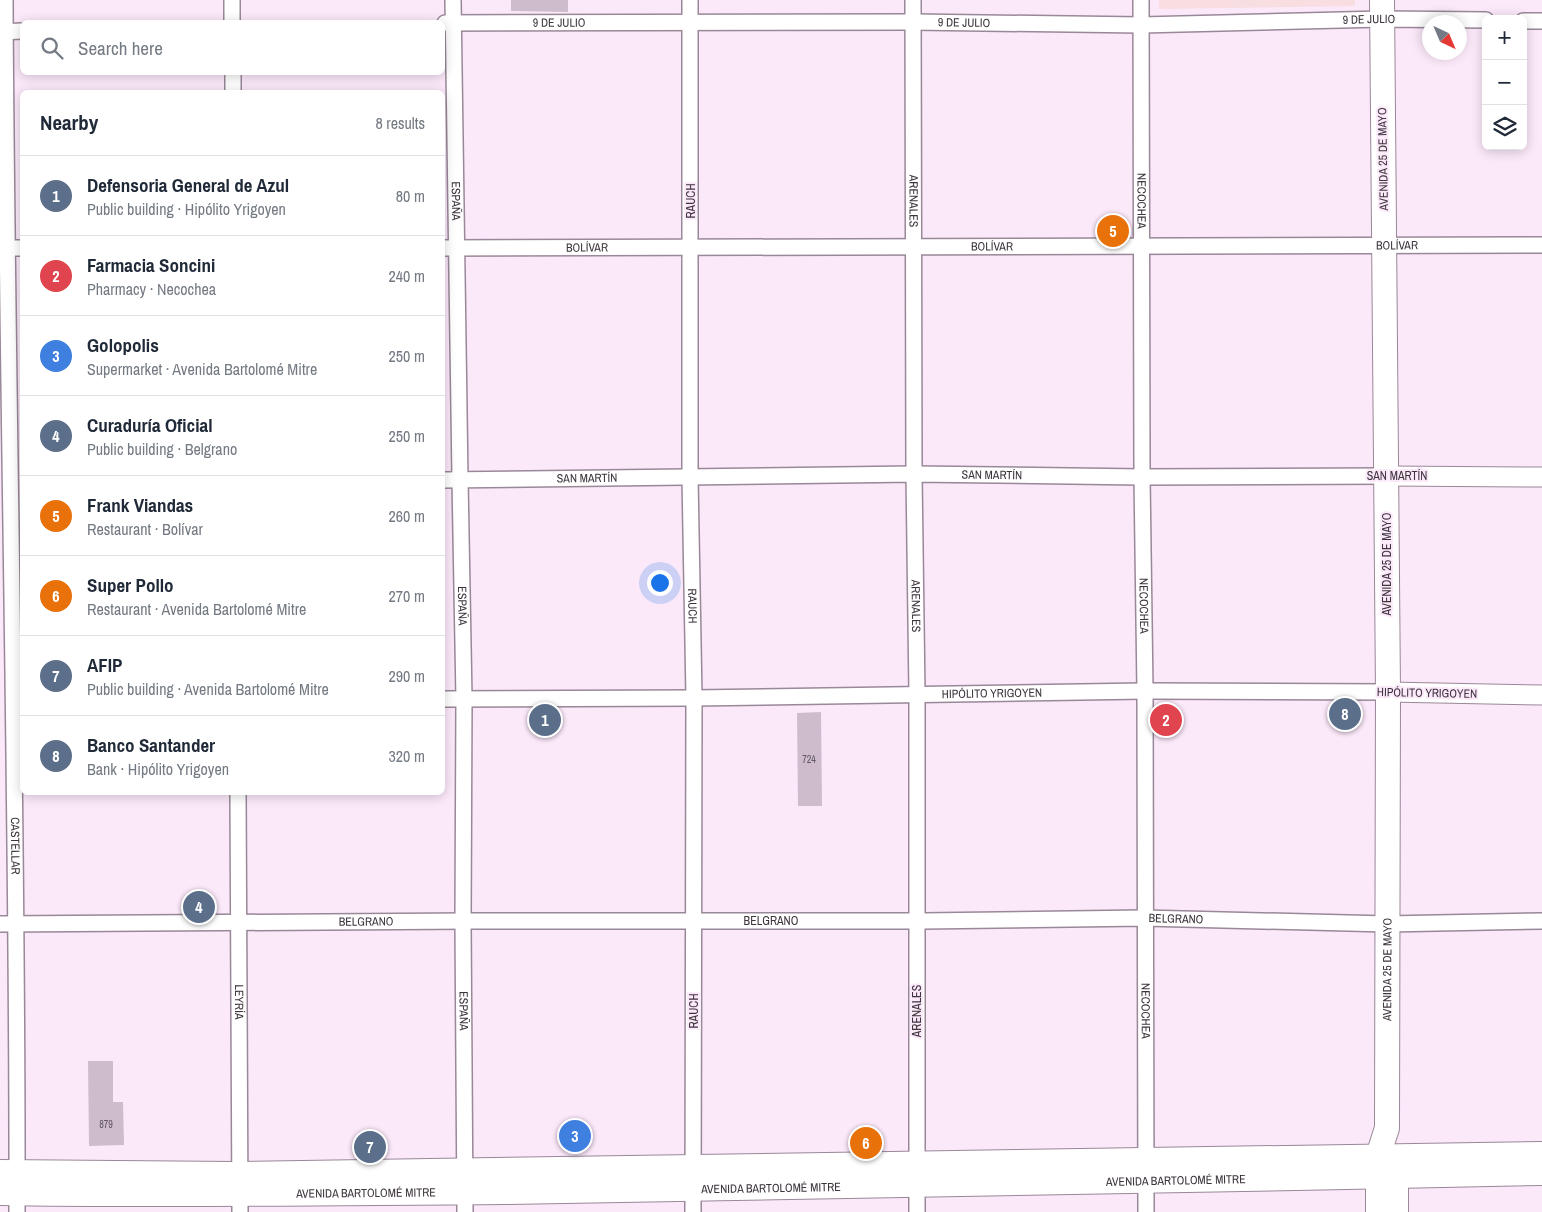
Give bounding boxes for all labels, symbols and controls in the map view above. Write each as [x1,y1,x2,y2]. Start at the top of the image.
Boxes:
street label: 9 DE JULIO [1342,11,1396,28]
street label: 9 DE JULIO [938,14,991,31]
street label: 9 DE JULIO [533,15,586,31]
north arrow [1422,15,1467,60]
map controls [1482,15,1527,150]
button: + [1482,15,1527,60]
search box [20,20,445,75]
icon: search [38,34,66,62]
text: Search here [78,35,163,61]
button: − [1482,60,1527,105]
button: layers [1482,105,1527,150]
street label: AVENIDA 25 DE MAYO [1374,107,1392,212]
text: Nearby [40,108,98,137]
text: 8 results [375,112,425,134]
text: Defensoria General de Azul [87,172,289,198]
street label: NECOCHEA [1133,173,1149,229]
street label: ARENALES [905,174,921,228]
street label: ESPAÑA [448,181,464,221]
street label: RAUCH [683,184,699,218]
text: 1 [52,185,60,207]
text: 80 m [396,185,425,207]
text: Public building · Hipólito Yrigoyen [87,198,286,220]
pin: 5 [1097,212,1129,250]
street label: BOLÍVAR [1376,237,1418,253]
street label: BOLÍVAR [971,238,1013,255]
street label: BOLÍVAR [566,240,608,256]
text: Farmacia Soncini [87,252,215,278]
text: 2 [52,265,60,287]
text: 240 m [389,265,425,287]
text: Pharmacy · Necochea [87,278,216,300]
text: Golopolis [87,332,159,358]
text: 3 [52,345,60,367]
text: 250 m [389,345,425,367]
text: Supermarket · Avenida Bartolomé Mitre [87,358,317,380]
text: Curaduría Oficial [87,412,213,438]
text: 4 [52,425,60,447]
text: 250 m [389,425,425,447]
text: Public building · Belgrano [87,438,237,460]
street label: SAN MARTÍN [962,467,1022,483]
street label: SAN MARTÍN [1367,468,1427,484]
street label: SAN MARTÍN [557,470,617,487]
text: Frank Viandas [87,492,193,518]
text: 5 [52,505,60,527]
text: 260 m [389,505,425,527]
street label: AVENIDA 25 DE MAYO [1379,512,1395,617]
text: Restaurant · Bolívar [87,518,203,540]
your location [647,570,673,596]
text: Super Pollo [87,572,174,598]
street label: NECOCHEA [1135,578,1152,634]
street label: ARENALES [907,579,924,633]
text: 6 [52,585,60,607]
text: 270 m [389,585,425,607]
street label: ESPAÑA [454,586,471,626]
street label: RAUCH [684,588,701,624]
text: Restaurant · Avenida Bartolomé Mitre [87,598,306,620]
text: AFIP [87,652,123,678]
text: 7 [52,665,60,687]
text: 290 m [389,665,425,687]
text: Public building · Avenida Bartolomé Mitre [87,678,329,700]
street label: HIPÓLITO YRIGOYEN [1377,684,1477,702]
street label: HIPÓLITO YRIGOYEN [942,685,1042,702]
pin: 8 [1329,695,1361,733]
pin: 1 [529,701,561,739]
pin: 2 [1150,701,1182,739]
text: Banco Santander [87,732,215,758]
text: 8 [52,745,60,767]
text: 320 m [389,745,425,767]
house number: 724 [802,753,816,766]
text: Bank · Hipólito Yrigoyen [87,758,229,780]
street label: CASTELLAR [7,817,23,875]
pin: 4 [183,888,215,926]
street label: BELGRANO [1148,910,1204,927]
street label: BELGRANO [339,913,394,930]
street label: BELGRANO [744,913,799,929]
street label: AVENIDA 25 DE MAYO [1379,917,1395,1022]
street label: NECOCHEA [1138,983,1154,1039]
street label: LEYRÍA [231,984,247,1020]
street label: ARENALES [909,984,925,1038]
street label: ESPAÑA [455,991,472,1031]
street label: RAUCH [686,994,702,1028]
pin: 3 [559,1117,591,1155]
house number: 879 [99,1118,113,1131]
pin: 6 [850,1124,882,1162]
pin: 7 [354,1128,386,1166]
street label: AVENIDA BARTOLOMÉ MITRE [1105,1171,1246,1190]
street label: AVENIDA BARTOLOMÉ MITRE [700,1179,841,1197]
street label: AVENIDA BARTOLOMÉ MITRE [295,1184,436,1202]

